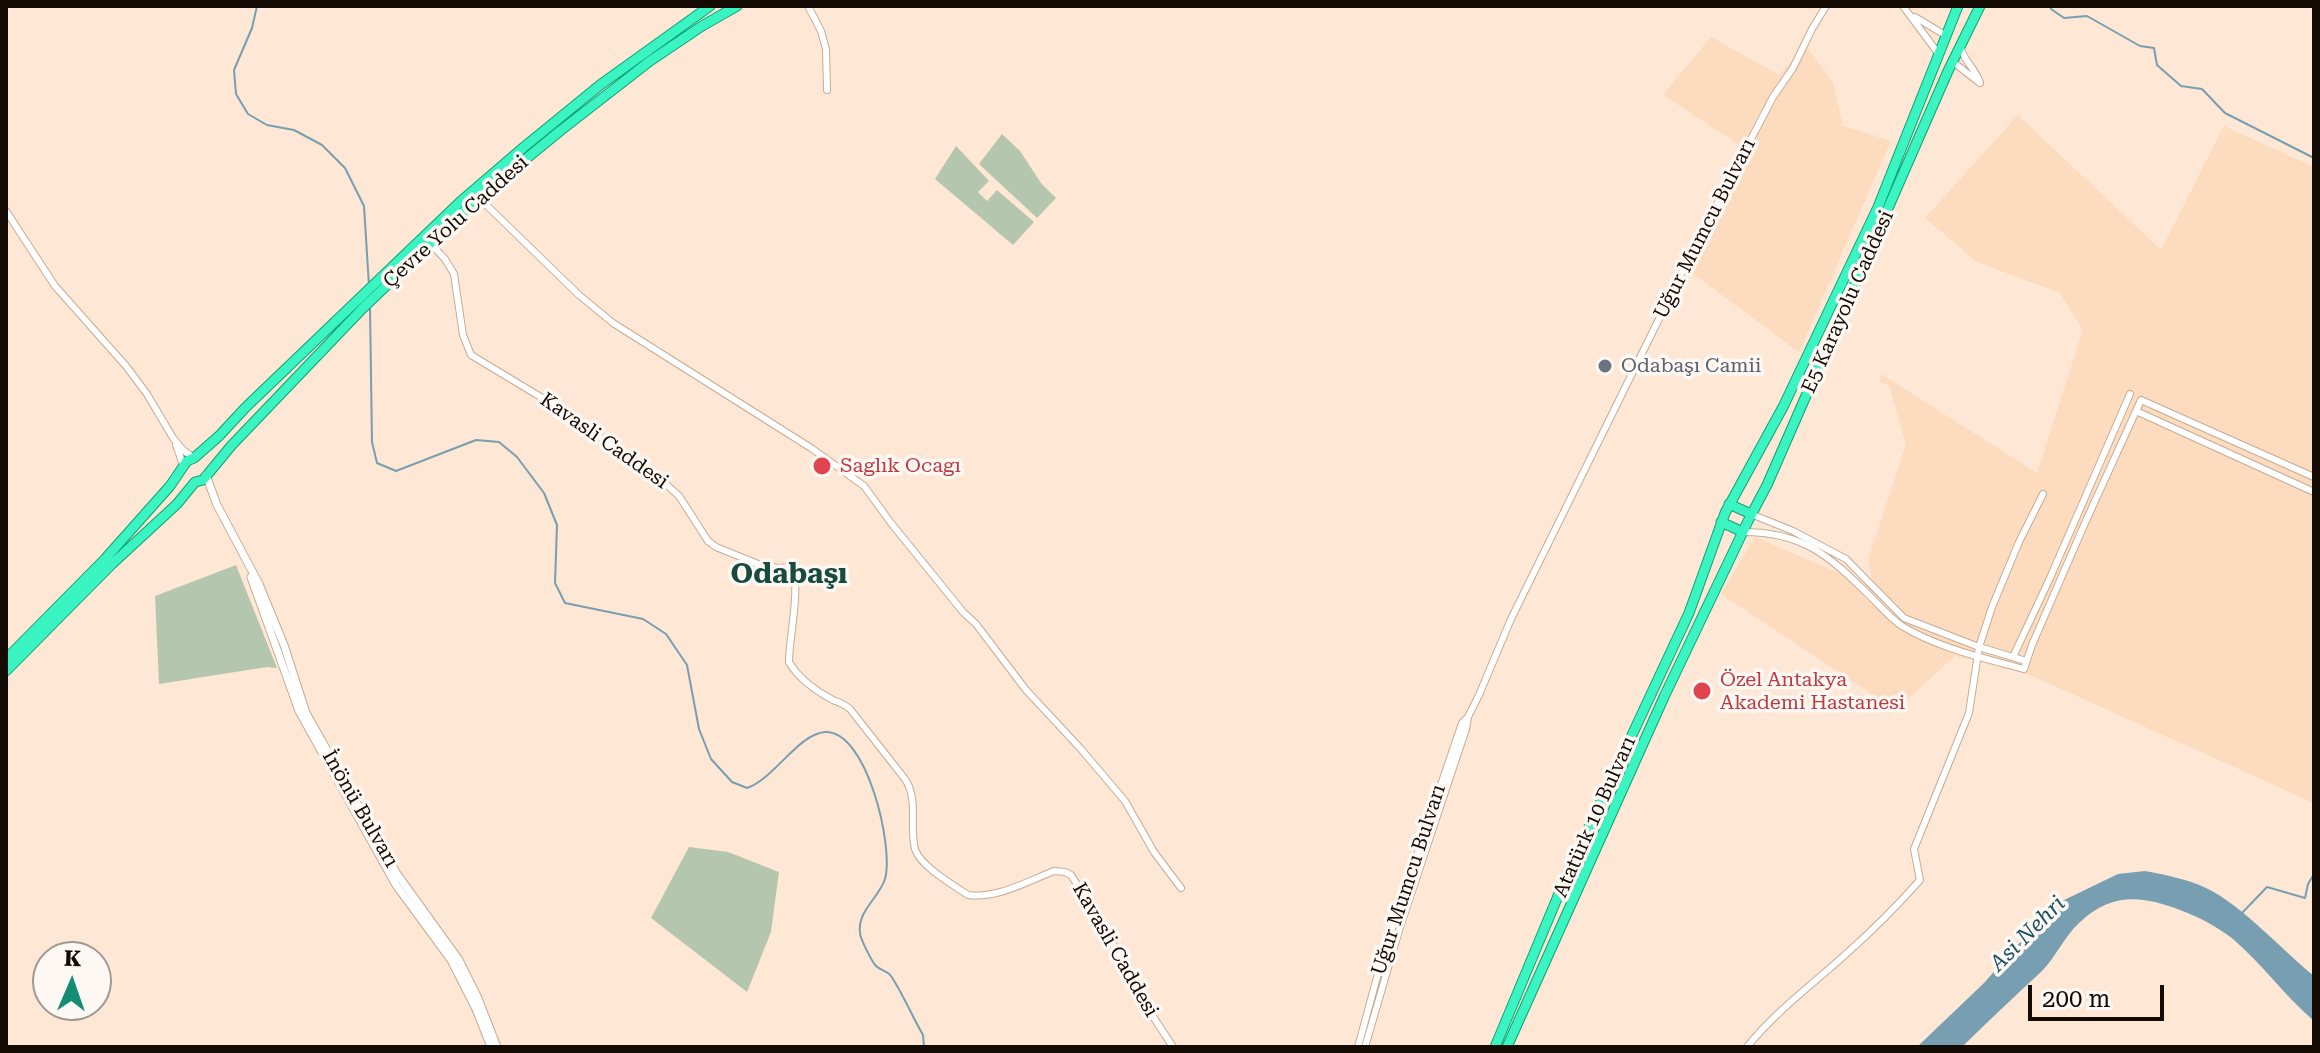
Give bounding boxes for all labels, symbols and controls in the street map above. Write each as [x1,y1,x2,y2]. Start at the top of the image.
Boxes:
street label: Uğur Mumcu Bulvarı [1649,135,1761,323]
street label: Çevre Yolu Caddesi [379,151,533,293]
street label: E5 Karayolu Caddesi [1797,207,1899,397]
place label: Odabaşı Camii [1621,354,1761,378]
marker: Odabaşı Camii [1596,357,1614,375]
street label: Kavasli Caddesi [535,388,673,494]
place label: Saglık Ocagı [840,454,961,478]
marker: Saglık Ocagı [811,455,833,477]
district label: Odabaşı [731,558,847,592]
place label: Özel Antakya Akademi Hastanesi [1720,668,1905,715]
marker: Özel Antakya Akademi Hastanesi [1691,680,1713,702]
street label: Atatürk 10 Bulvarı [1549,733,1641,901]
street label: İnönü Bulvarı [317,746,403,872]
street label: Uğur Mumcu Bulvarı [1367,782,1451,978]
street label: Kavasli Caddesi [1067,879,1163,1021]
water label: Asi Nehri [1985,891,2071,977]
north arrow [32,941,112,1021]
text: K [64,946,82,971]
scale bar [2032,969,2168,1019]
text: 200 m [2042,985,2110,1013]

